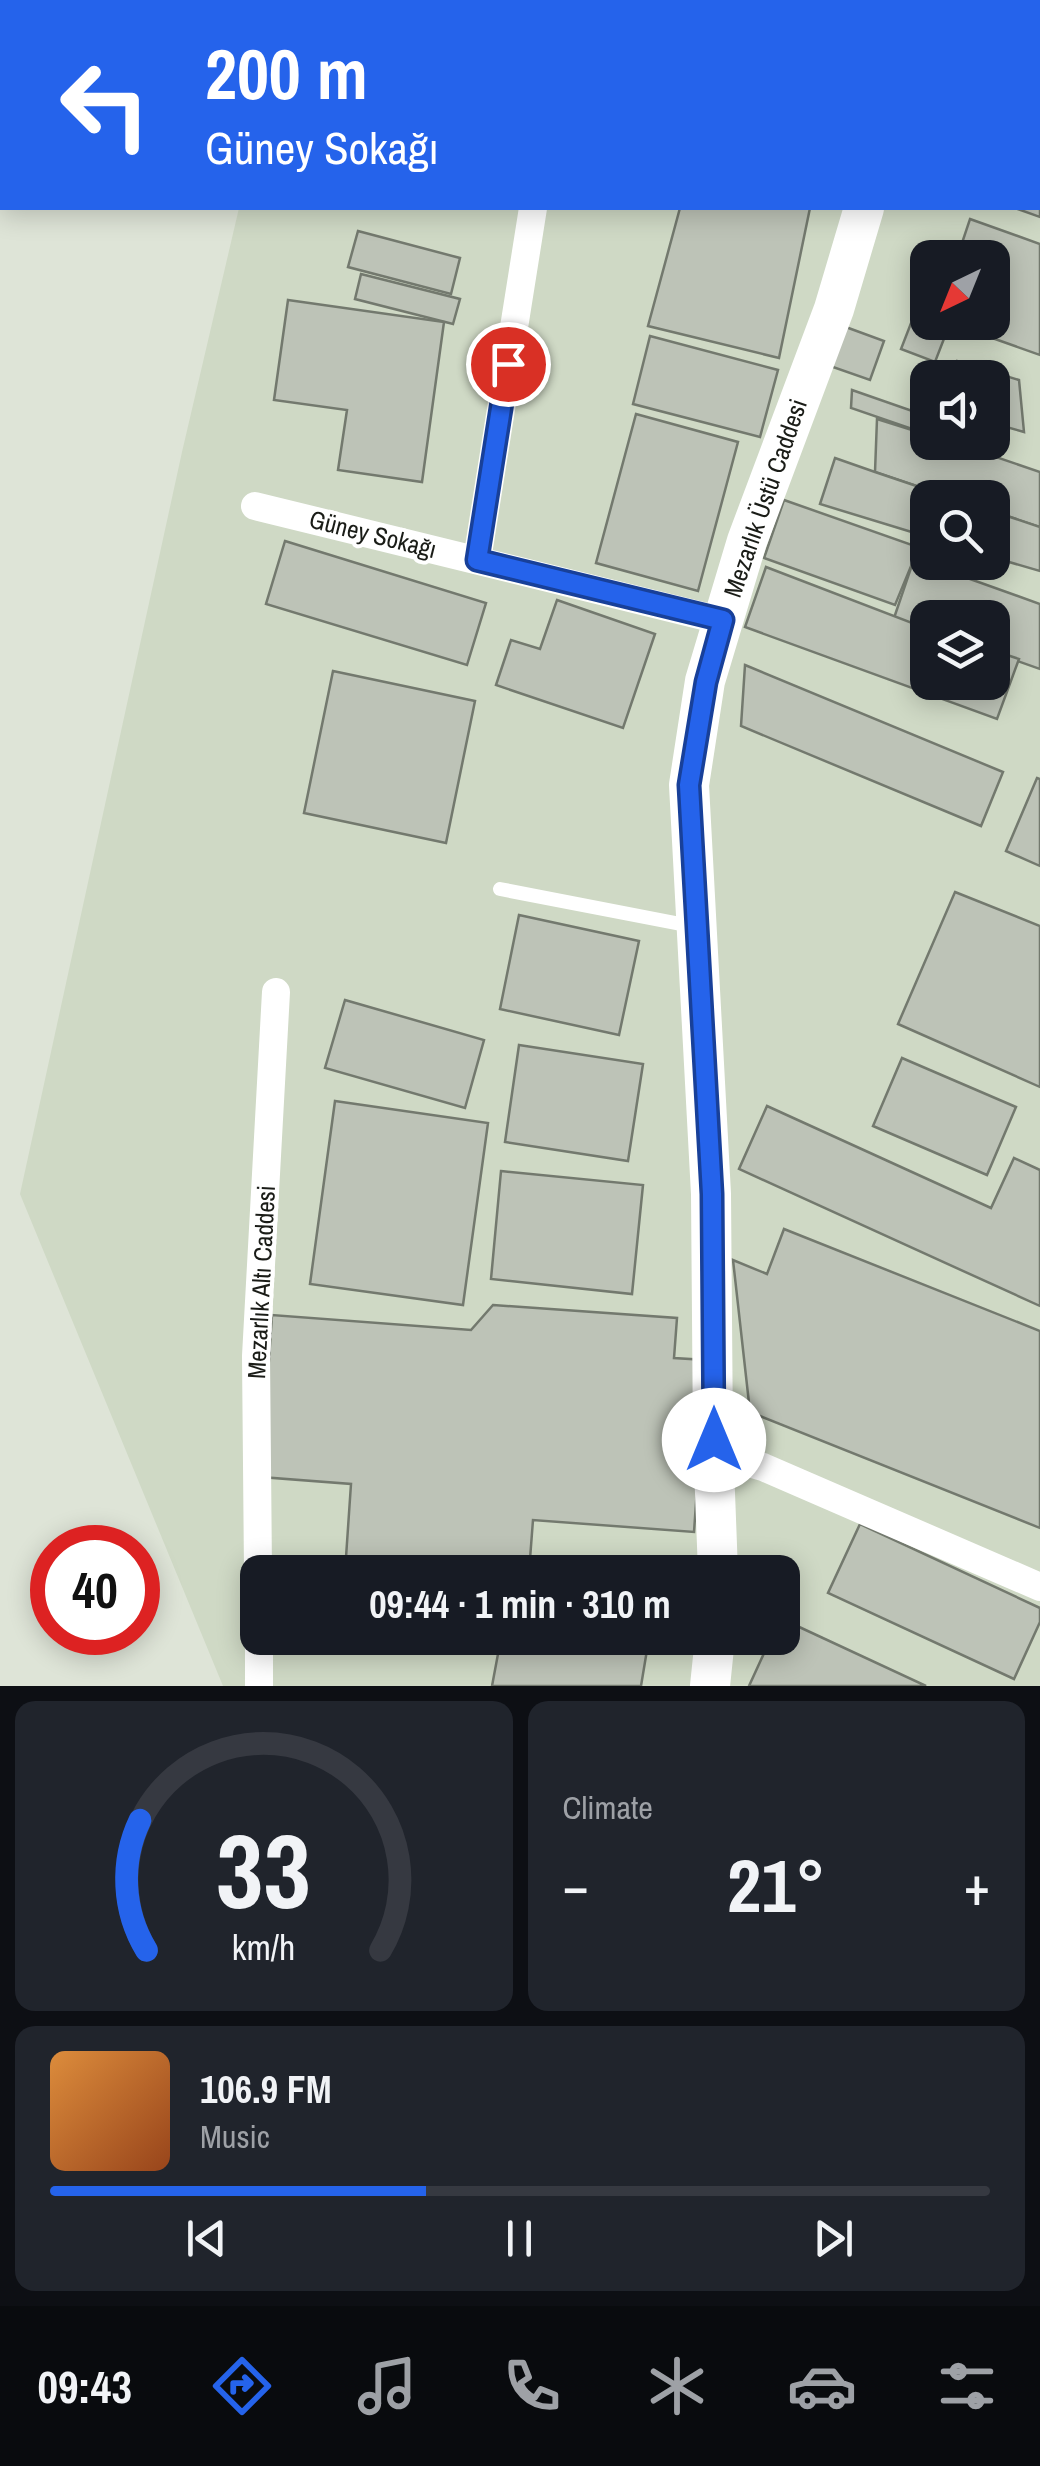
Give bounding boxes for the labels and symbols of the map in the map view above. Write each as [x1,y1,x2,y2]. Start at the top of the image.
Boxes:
north arrow [910,240,1010,340]
pin [466,322,551,407]
street label: Mezarlık Üstü Caddesi [715,394,815,602]
street label: Güney Sokağı [306,502,440,566]
street label: Mezarlık Altı Caddesi [239,1184,283,1380]
position arrow [662,1388,766,1492]
speed limit sign: 40 [30,1525,160,1655]

